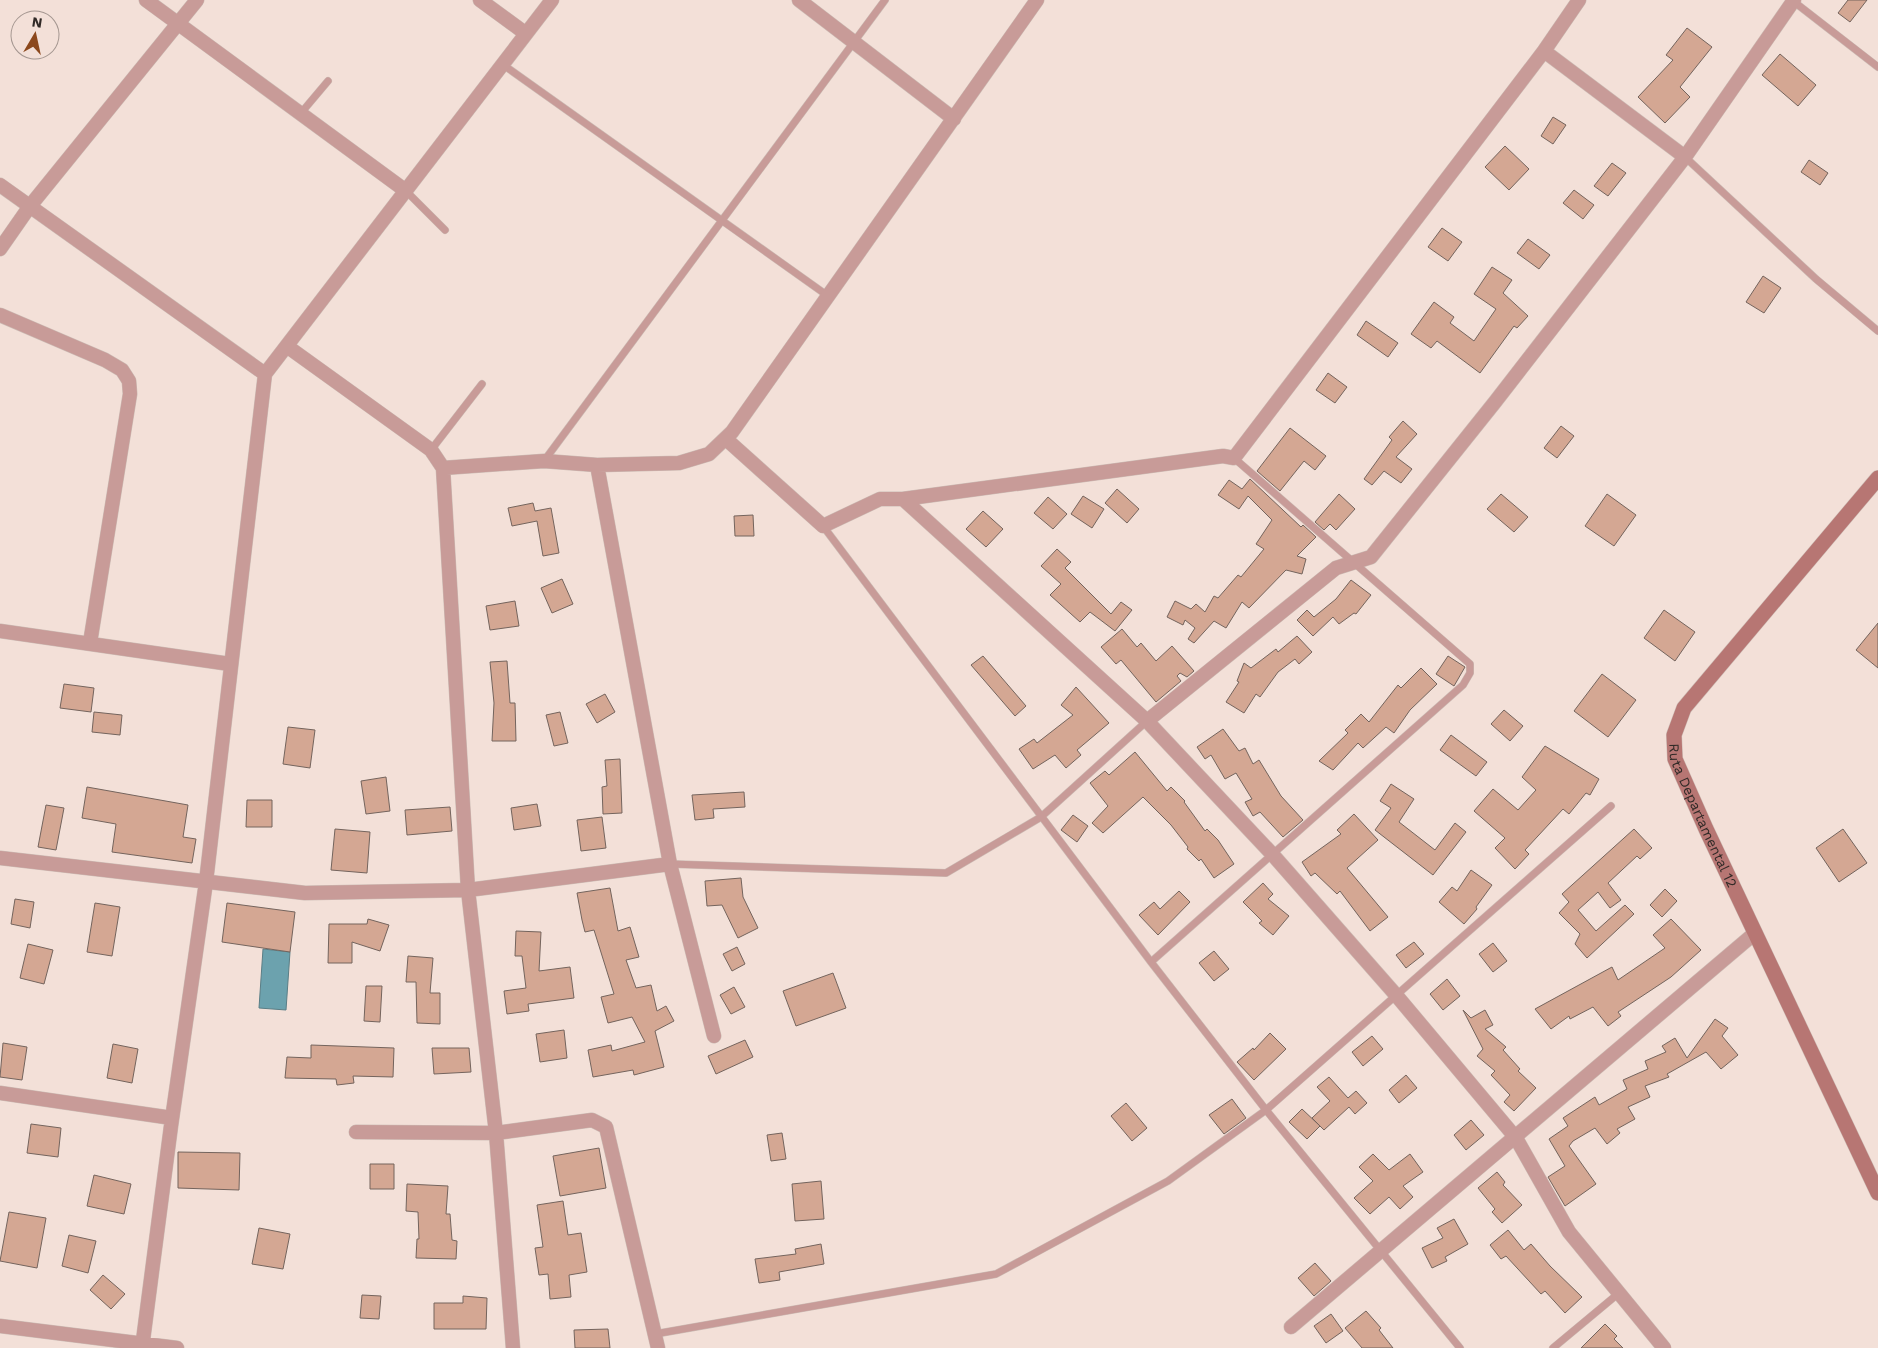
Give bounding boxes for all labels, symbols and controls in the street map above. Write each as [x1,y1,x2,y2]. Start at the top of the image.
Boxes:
north arrow [10,10,60,60]
text: N [31,13,43,31]
street label: Ruta Departamental 12 [1666,743,1740,890]

